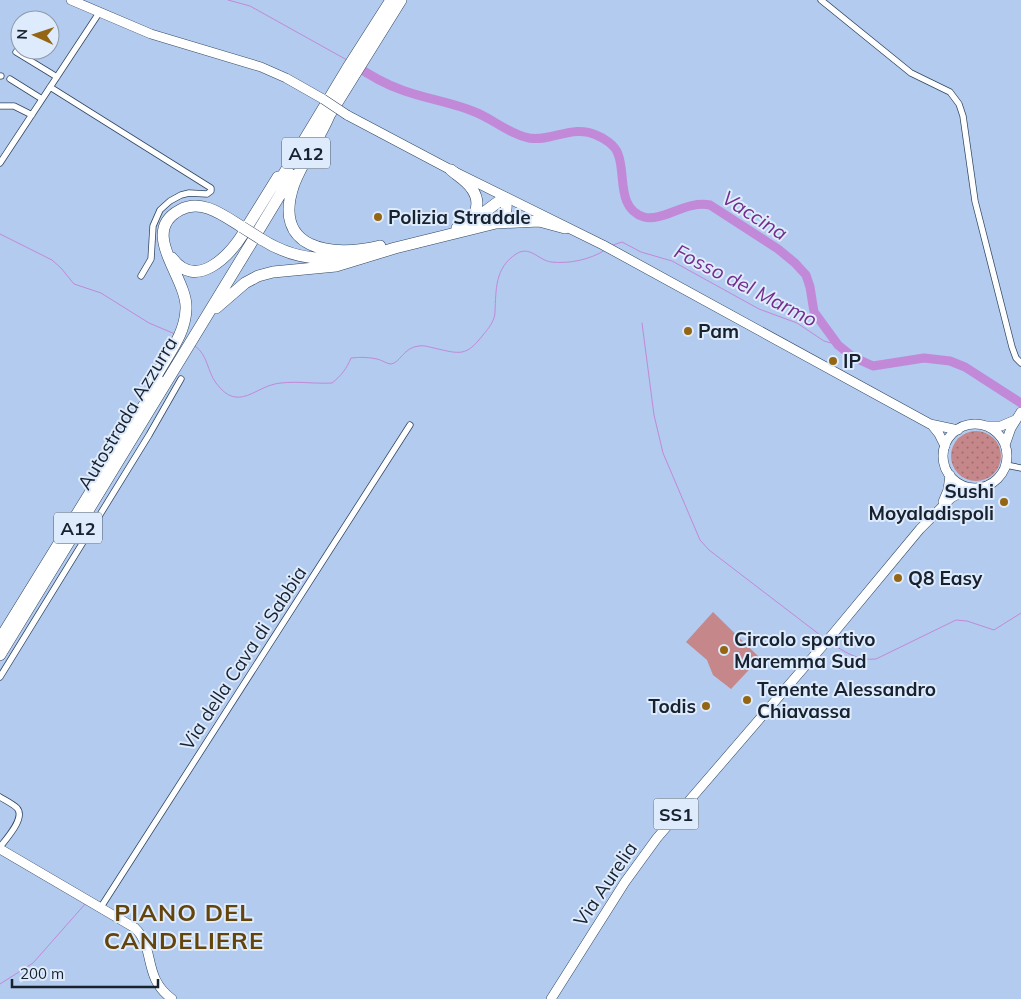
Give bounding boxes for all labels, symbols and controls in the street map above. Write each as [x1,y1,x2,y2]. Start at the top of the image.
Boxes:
north arrow [10,10,60,60]
text: N [13,29,31,40]
road number: A12 [282,138,330,168]
water label: Vaccina [718,185,792,245]
place label: Polizia Stradale [388,205,531,229]
marker: Polizia Stradale [372,211,384,223]
water label: Fosso del Marmo [670,238,822,332]
place label: Pam [698,319,739,343]
marker: Pam [682,325,694,337]
street label: Autostrada Azzurra [72,332,182,494]
place label: IP [843,349,861,373]
marker: IP [827,355,839,367]
place label: Sushi Moyaladispoli [869,479,994,525]
marker: Sushi Moyaladispoli [998,496,1010,508]
road number: A12 [54,512,102,544]
street label: Via della Cava di Sabbia [175,562,311,754]
place label: Q8 Easy [908,566,983,590]
marker: Q8 Easy [892,572,904,584]
place label: Circolo sportivo Maremma Sud [734,627,875,673]
marker: Circolo sportivo Maremma Sud [718,644,730,656]
place label: Tenente Alessandro Chiavassa [757,677,936,723]
place label: Todis [648,694,696,718]
marker: Tenente Alessandro Chiavassa [741,694,753,706]
marker: Todis [700,700,712,712]
road number: SS1 [654,799,698,830]
street label: Via Aurelia [568,837,642,931]
district label: PIANO DEL CANDELIERE [104,897,264,955]
scale bar [12,956,159,988]
text: 200 m [20,964,64,983]

